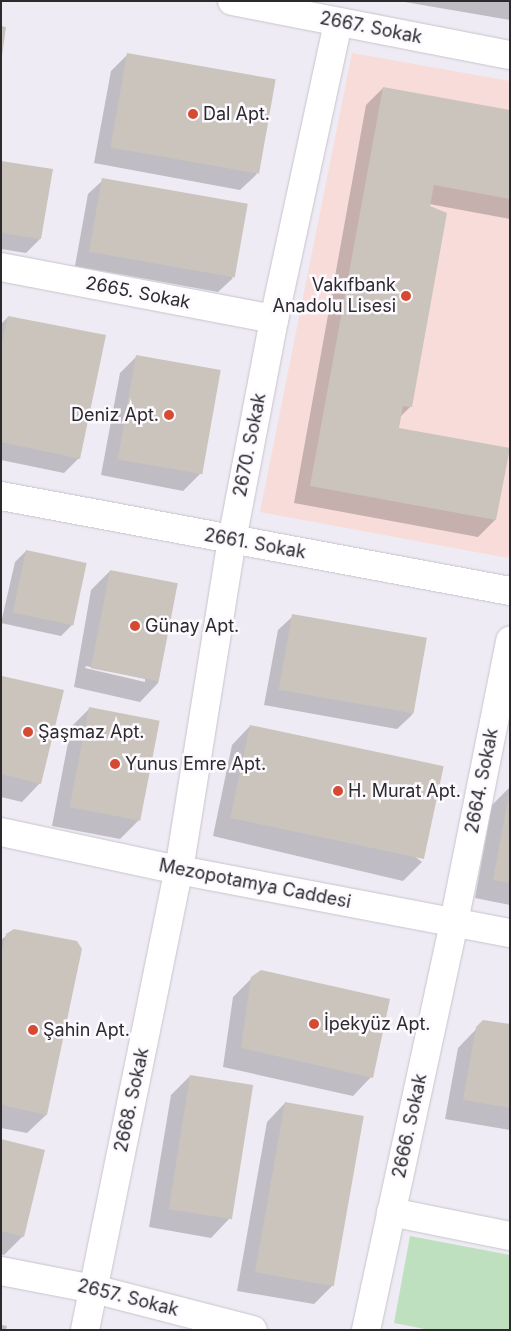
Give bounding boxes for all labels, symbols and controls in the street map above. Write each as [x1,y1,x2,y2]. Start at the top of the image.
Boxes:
street label: 2667. Sokak [318,8,424,48]
place label: Dal Apt. [203,103,270,125]
marker: Dal Apt. [187,108,199,120]
street label: 2665. Sokak [84,272,192,314]
place label: Vakıfbank Anadolu Lisesi [273,275,396,318]
marker: Vakıfbank Anadolu Lisesi [400,290,412,302]
street label: 2670. Sokak [229,391,271,499]
place label: Deniz Apt. [71,404,159,426]
marker: Deniz Apt. [163,409,175,421]
street label: 2661. Sokak [202,524,308,564]
place label: Günay Apt. [145,615,239,637]
marker: Günay Apt. [129,620,141,632]
place label: Şaşmaz Apt. [38,721,145,743]
marker: Şaşmaz Apt. [22,726,34,738]
street label: 2664. Sokak [461,727,503,835]
place label: Yunus Emre Apt. [125,753,266,775]
marker: Yunus Emre Apt. [109,758,121,770]
place label: H. Murat Apt. [348,780,461,802]
marker: H. Murat Apt. [332,785,344,797]
street label: Mezopotamya Caddesi [157,855,353,913]
place label: İpekyüz Apt. [324,1013,431,1035]
marker: İpekyüz Apt. [308,1018,320,1030]
place label: Şahin Apt. [43,1019,130,1041]
marker: Şahin Apt. [27,1024,39,1036]
street label: 2668. Sokak [110,1046,154,1154]
street label: 2666. Sokak [388,1072,432,1180]
street label: 2657. Sokak [75,1275,181,1321]

